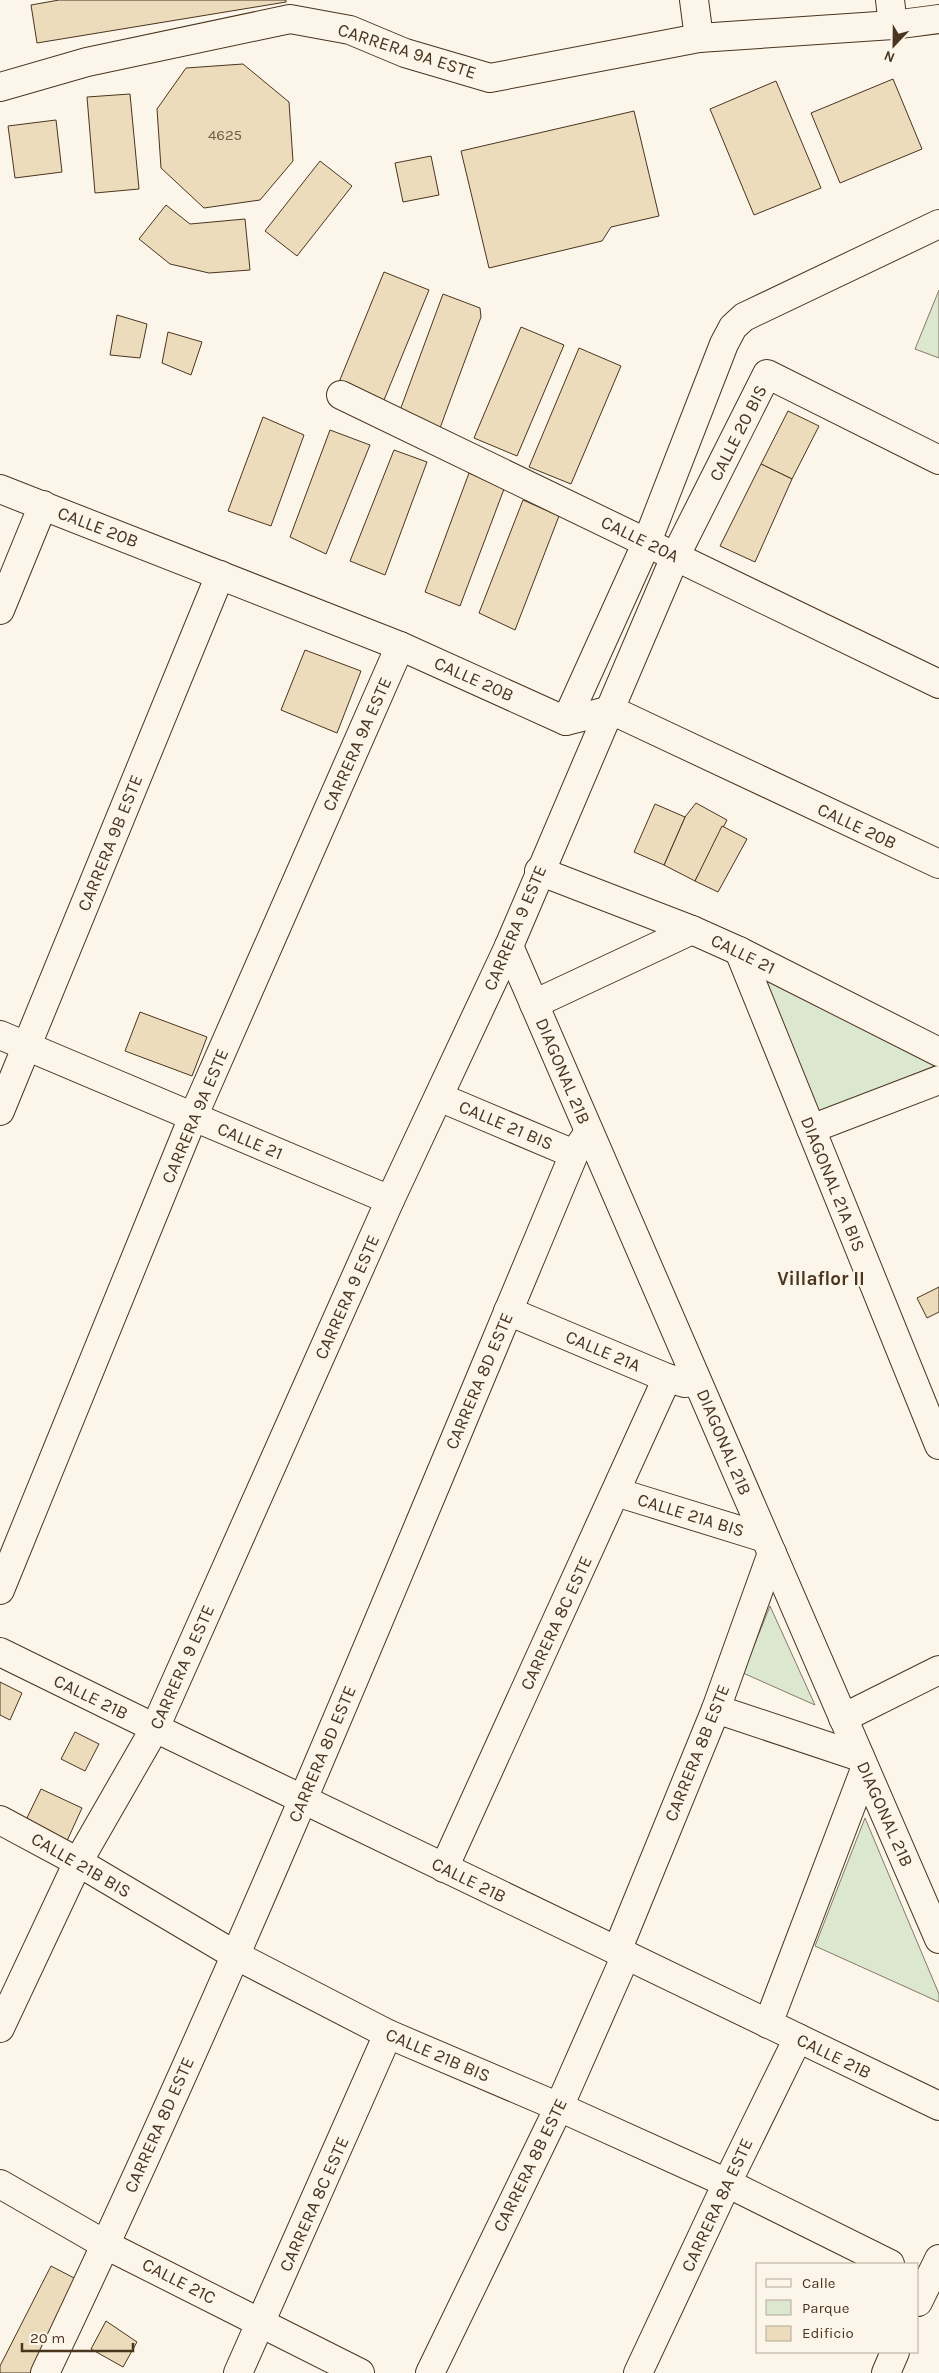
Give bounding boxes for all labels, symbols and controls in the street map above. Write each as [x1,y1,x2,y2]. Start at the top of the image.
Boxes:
street label: CARRERA 9A ESTE [335,18,479,84]
north arrow [869,20,919,70]
text: N [881,47,897,66]
house number: 4625 [208,126,242,144]
street label: CALLE 20 BIS [704,381,772,485]
street label: CALLE 20B [54,502,142,552]
street label: CALLE 20A [597,511,683,567]
street label: CALLE 20B [431,652,517,706]
street label: CARRERA 9A ESTE [318,674,396,814]
street label: CARRERA 9B ESTE [73,772,147,914]
street label: CALLE 20B [814,798,900,854]
street label: CARRERA 9 ESTE [479,862,551,994]
street label: CALLE 21 [707,929,779,979]
street label: DIAGONAL 21B [531,1015,595,1127]
street label: CARRERA 9A ESTE [157,1045,233,1187]
street label: CALLE 21 BIS [456,1095,556,1155]
street label: DIAGONAL 21A BIS [796,1113,870,1255]
street label: CALLE 21 [214,1117,286,1165]
street label: CARRERA 9 ESTE [310,1231,384,1363]
district label: Villaflor II [777,1268,865,1290]
street label: CARRERA 8D ESTE [440,1309,518,1453]
street label: CALLE 21A [562,1325,644,1377]
street label: DIAGONAL 21B [692,1386,756,1498]
street label: CALLE 21A BIS [635,1488,747,1542]
street label: CARRERA 8C ESTE [515,1552,597,1694]
street label: CARRERA 9 ESTE [145,1601,219,1733]
street label: CALLE 21B [50,1670,132,1724]
street label: CARRERA 8B ESTE [659,1681,735,1825]
street label: CARRERA 8D ESTE [283,1682,361,1826]
street label: DIAGONAL 21B [852,1758,918,1870]
street label: CALLE 21B BIS [27,1828,135,1902]
street label: CALLE 21B [428,1853,510,1907]
street label: CALLE 21B BIS [382,2023,494,2087]
street label: CALLE 21B [793,2029,875,2083]
street label: CARRERA 8D ESTE [119,2054,199,2196]
street label: CARRERA 8B ESTE [488,2095,572,2235]
street label: CARRERA 8C ESTE [274,2133,354,2275]
street label: CARRERA 8A ESTE [676,2135,758,2275]
street label: CALLE 21C [138,2253,220,2309]
legend [756,2263,919,2353]
text: Calle [802,2274,836,2292]
text: Parque [802,2299,850,2317]
scale bar [22,2320,134,2352]
text: Edificio [802,2324,854,2342]
text: 20 m [30,2329,65,2347]

